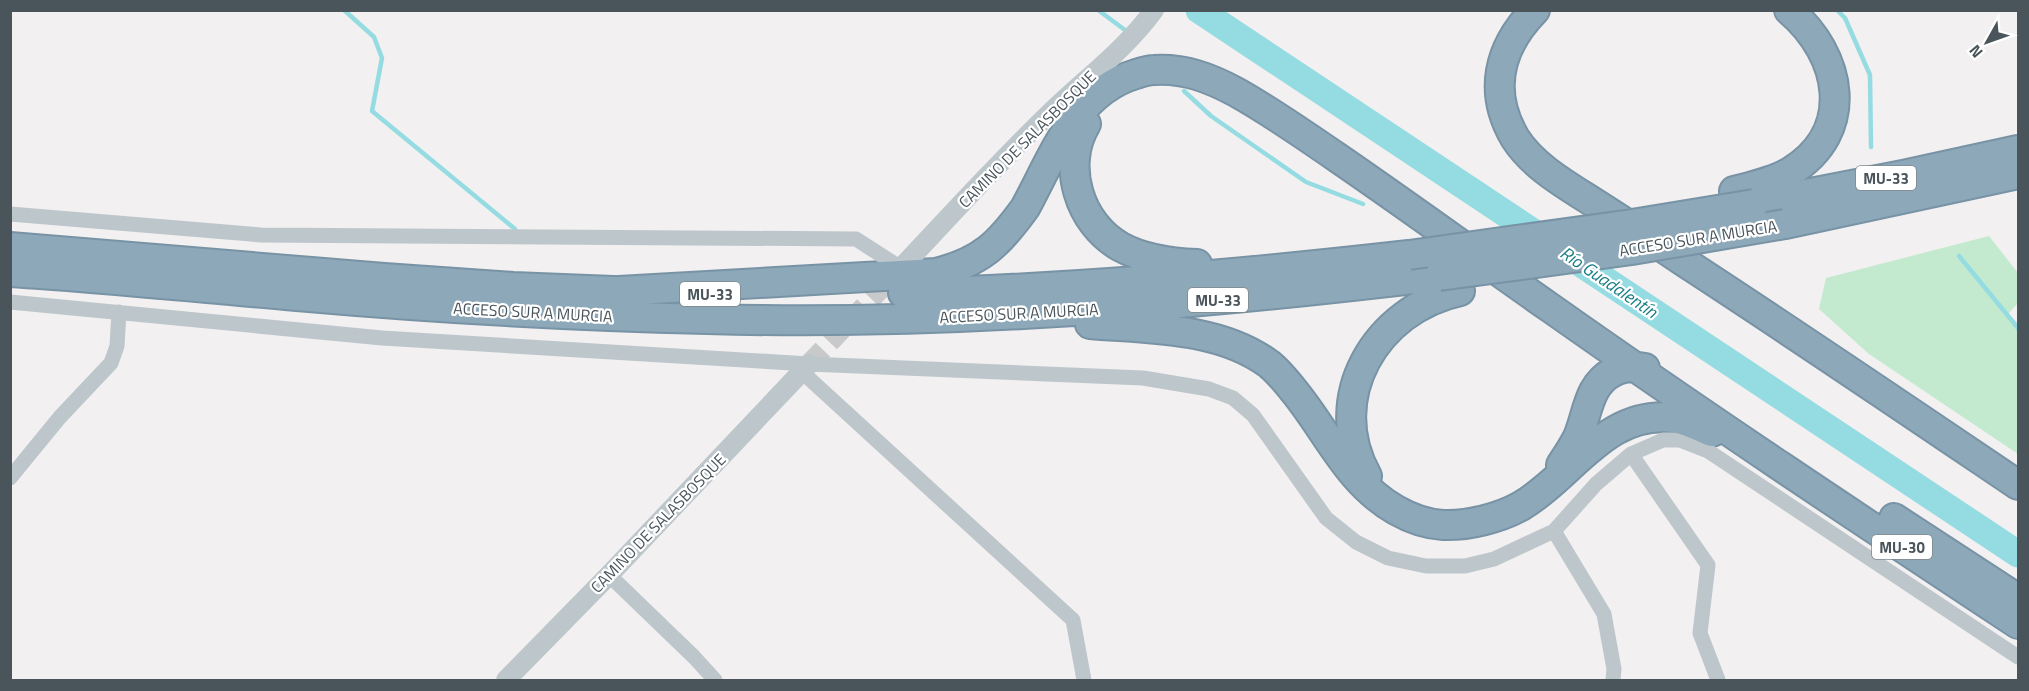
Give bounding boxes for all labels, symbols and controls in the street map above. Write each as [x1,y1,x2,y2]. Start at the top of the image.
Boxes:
north arrow [1957,12,2017,72]
text: N [1963,40,1988,64]
street label: CAMINO DE SALASBOSQUE [953,65,1101,213]
road number: MU-33 [1856,166,1916,190]
street label: ACCESO SUR A MURCIA [1617,214,1779,262]
water label: Río Guadalentín [1555,239,1664,325]
road number: MU-33 [680,282,740,306]
road number: MU-33 [1188,288,1248,312]
street label: ACCESO SUR A MURCIA [453,296,614,328]
street label: ACCESO SUR A MURCIA [939,297,1100,329]
street label: CAMINO DE SALASBOSQUE [585,448,731,598]
road number: MU-30 [1872,535,1932,559]

